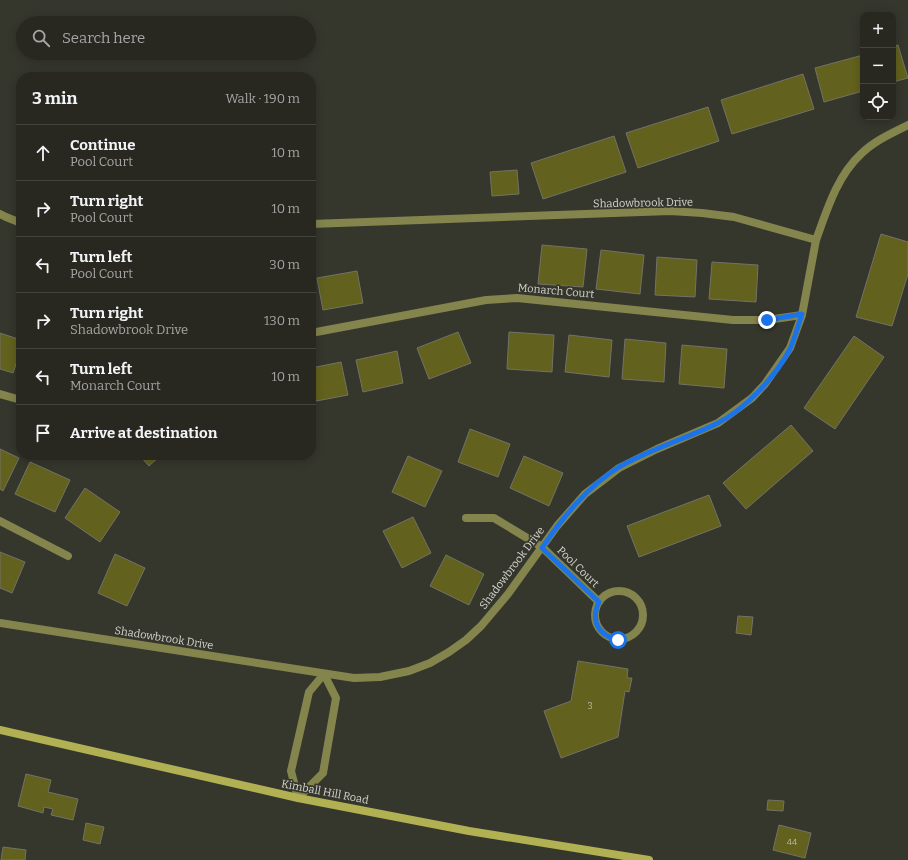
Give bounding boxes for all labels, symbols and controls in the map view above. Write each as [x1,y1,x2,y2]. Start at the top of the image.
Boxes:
map controls [860,12,896,120]
button: + [860,12,896,48]
search box [16,16,316,60]
icon: search [30,27,52,49]
text: Search here [62,29,145,47]
button: − [860,48,896,84]
button: locate [860,84,896,120]
text: 3 min [32,88,77,109]
text: Walk · 190 m [225,91,300,106]
text: Continue [70,136,136,154]
icon: ahead [32,142,54,164]
text: 10 m [271,145,300,160]
text: Pool Court [70,154,133,169]
text: Turn right [70,192,143,210]
street label: Shadowbrook Drive [593,196,693,210]
icon: right [32,198,54,220]
text: 10 m [271,201,300,216]
text: Pool Court [70,210,133,225]
text: Turn left [70,248,132,266]
icon: left [32,254,54,276]
text: 30 m [269,257,300,272]
text: Pool Court [70,266,133,281]
street label: Monarch Court [517,281,595,301]
text: Turn right [70,304,143,322]
icon: right [32,310,54,332]
route end [758,311,776,329]
text: 130 m [264,313,300,328]
text: Shadowbrook Drive [70,322,188,337]
text: Turn left [70,360,132,378]
icon: left [32,366,54,388]
text: 10 m [271,369,300,384]
text: Monarch Court [70,378,161,393]
icon: arrive [32,422,54,444]
text: Arrive at destination [70,424,217,442]
street label: Shadowbrook Drive [477,524,547,612]
street label: Pool Court [554,544,602,590]
street label: Shadowbrook Drive [114,624,214,652]
route start [609,631,627,649]
house number: 3 [587,701,593,711]
street label: Kimball Hill Road [280,777,370,807]
house number: 44 [787,837,798,847]

